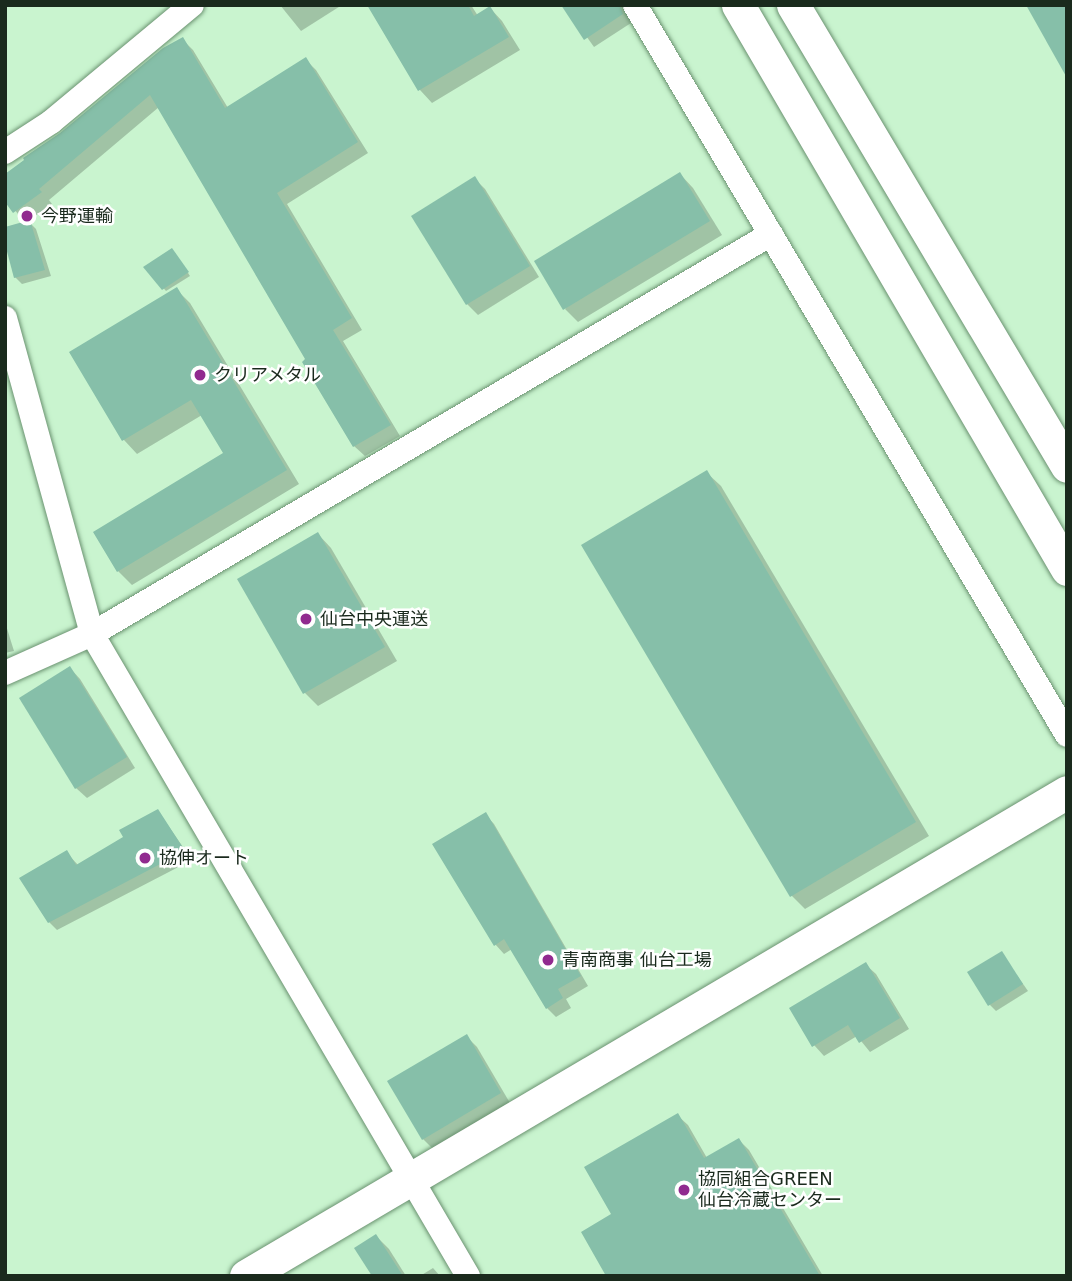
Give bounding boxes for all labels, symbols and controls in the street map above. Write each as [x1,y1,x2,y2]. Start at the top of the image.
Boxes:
place label: 今野運輸 [41,205,113,227]
marker: 今野運輸 [19,208,35,224]
place label: クリアメタル [214,364,322,386]
marker: クリアメタル [192,367,208,383]
place label: 仙台中央運送 [320,608,428,630]
marker: 仙台中央運送 [298,611,314,627]
place label: 協伸オート [159,847,249,869]
marker: 協伸オート [137,850,153,866]
place label: 青南商事 仙台工場 [562,949,712,971]
marker: 青南商事 仙台工場 [540,952,556,968]
place label: 協同組合GREEN 仙台冷蔵センター [698,1169,842,1212]
marker: 協同組合GREEN 仙台冷蔵センター [676,1182,692,1198]

